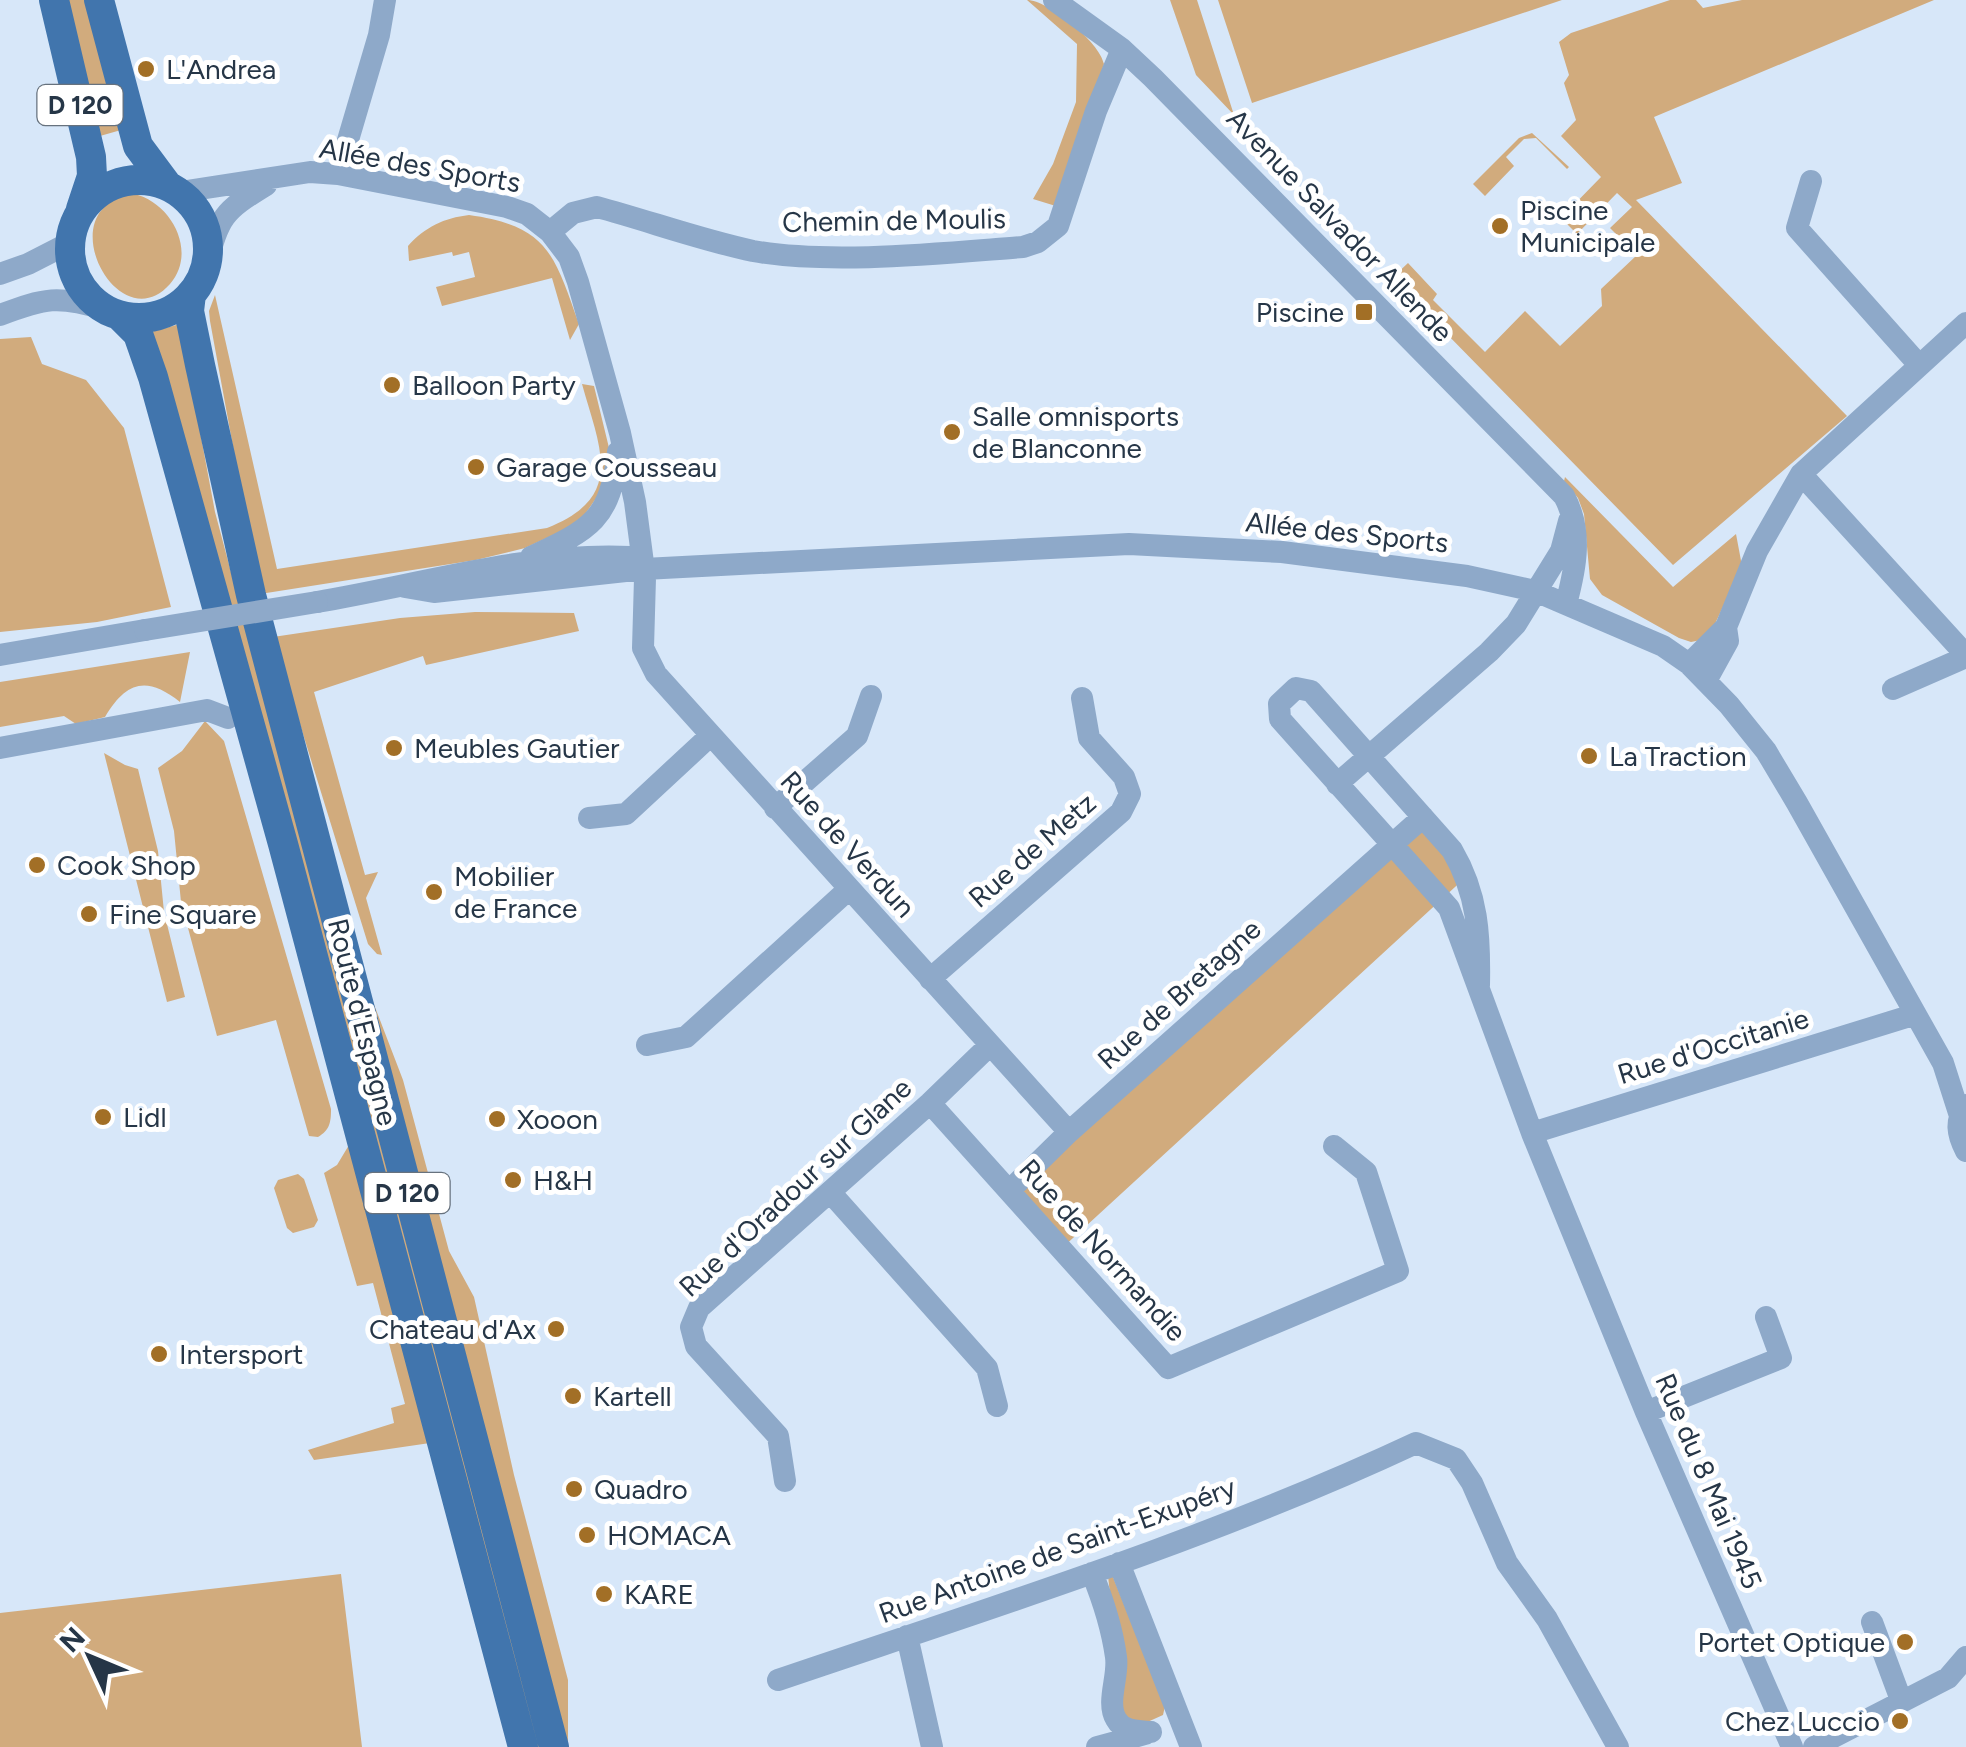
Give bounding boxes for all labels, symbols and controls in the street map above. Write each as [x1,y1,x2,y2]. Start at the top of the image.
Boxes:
place label: L'Andrea [166,52,276,86]
marker: L'Andrea [135,58,157,80]
road number: D 120 [38,85,122,125]
street label: Avenue Salvador Allende [1220,101,1460,349]
street label: Allée des Sports [317,131,523,199]
place label: Piscine Municipale [1520,193,1655,259]
street label: Chemin de Moulis [782,201,1006,239]
marker: Piscine Municipale [1489,215,1511,237]
place label: Piscine [1256,295,1344,329]
marker: Piscine [1353,301,1375,323]
place label: Balloon Party [412,368,576,402]
marker: Balloon Party [381,374,403,396]
place label: Salle omnisports de Blanconne [972,399,1179,465]
marker: Salle omnisports de Blanconne [941,421,963,443]
place label: Garage Cousseau [496,450,717,484]
marker: Garage Cousseau [465,456,487,478]
street label: Allée des Sports [1244,504,1450,560]
place label: Meubles Gautier [414,731,620,765]
marker: Meubles Gautier [383,737,405,759]
place label: La Traction [1609,739,1747,773]
marker: La Traction [1578,745,1600,767]
street label: Rue de Verdun [774,764,922,924]
street label: Rue de Metz [961,786,1103,914]
place label: Cook Shop [57,848,196,882]
marker: Cook Shop [26,854,48,876]
place label: Mobilier de France [454,859,577,925]
marker: Mobilier de France [423,881,445,903]
place label: Fine Square [109,897,257,931]
marker: Fine Square [78,903,100,925]
street label: Rue de Bretagne [1090,912,1268,1076]
street label: Route d'Espagne [321,915,405,1129]
street label: Rue d'Occitanie [1613,1001,1813,1091]
street label: Rue d'Oradour sur Glane [672,1070,918,1304]
place label: Lidl [123,1100,167,1134]
place label: Xooon [517,1102,598,1136]
marker: Lidl [92,1106,114,1128]
marker: Xooon [486,1108,508,1130]
street label: Rue de Normandie [1012,1152,1194,1348]
place label: H&H [533,1163,593,1197]
marker: H&H [502,1169,524,1191]
road number: D 120 [364,1173,450,1213]
place label: Chateau d'Ax [369,1312,537,1346]
marker: Chateau d'Ax [545,1318,567,1340]
place label: Intersport [179,1337,303,1371]
marker: Intersport [148,1343,170,1365]
street label: Rue du 8 Mai 1945 [1648,1368,1770,1594]
place label: Kartell [593,1379,672,1413]
marker: Kartell [562,1385,584,1407]
street label: Rue Antoine de Saint-Exupéry [874,1469,1240,1630]
place label: Quadro [594,1472,688,1506]
marker: Quadro [563,1478,585,1500]
place label: HOMACA [607,1518,731,1552]
marker: HOMACA [576,1524,598,1546]
place label: KARE [624,1577,694,1611]
marker: KARE [593,1583,615,1605]
north arrow [40,1607,140,1707]
text: N [52,1620,92,1659]
place label: Portet Optique [1698,1625,1885,1659]
marker: Portet Optique [1894,1631,1916,1653]
place label: Chez Luccio [1725,1704,1880,1738]
marker: Chez Luccio [1889,1710,1911,1732]

